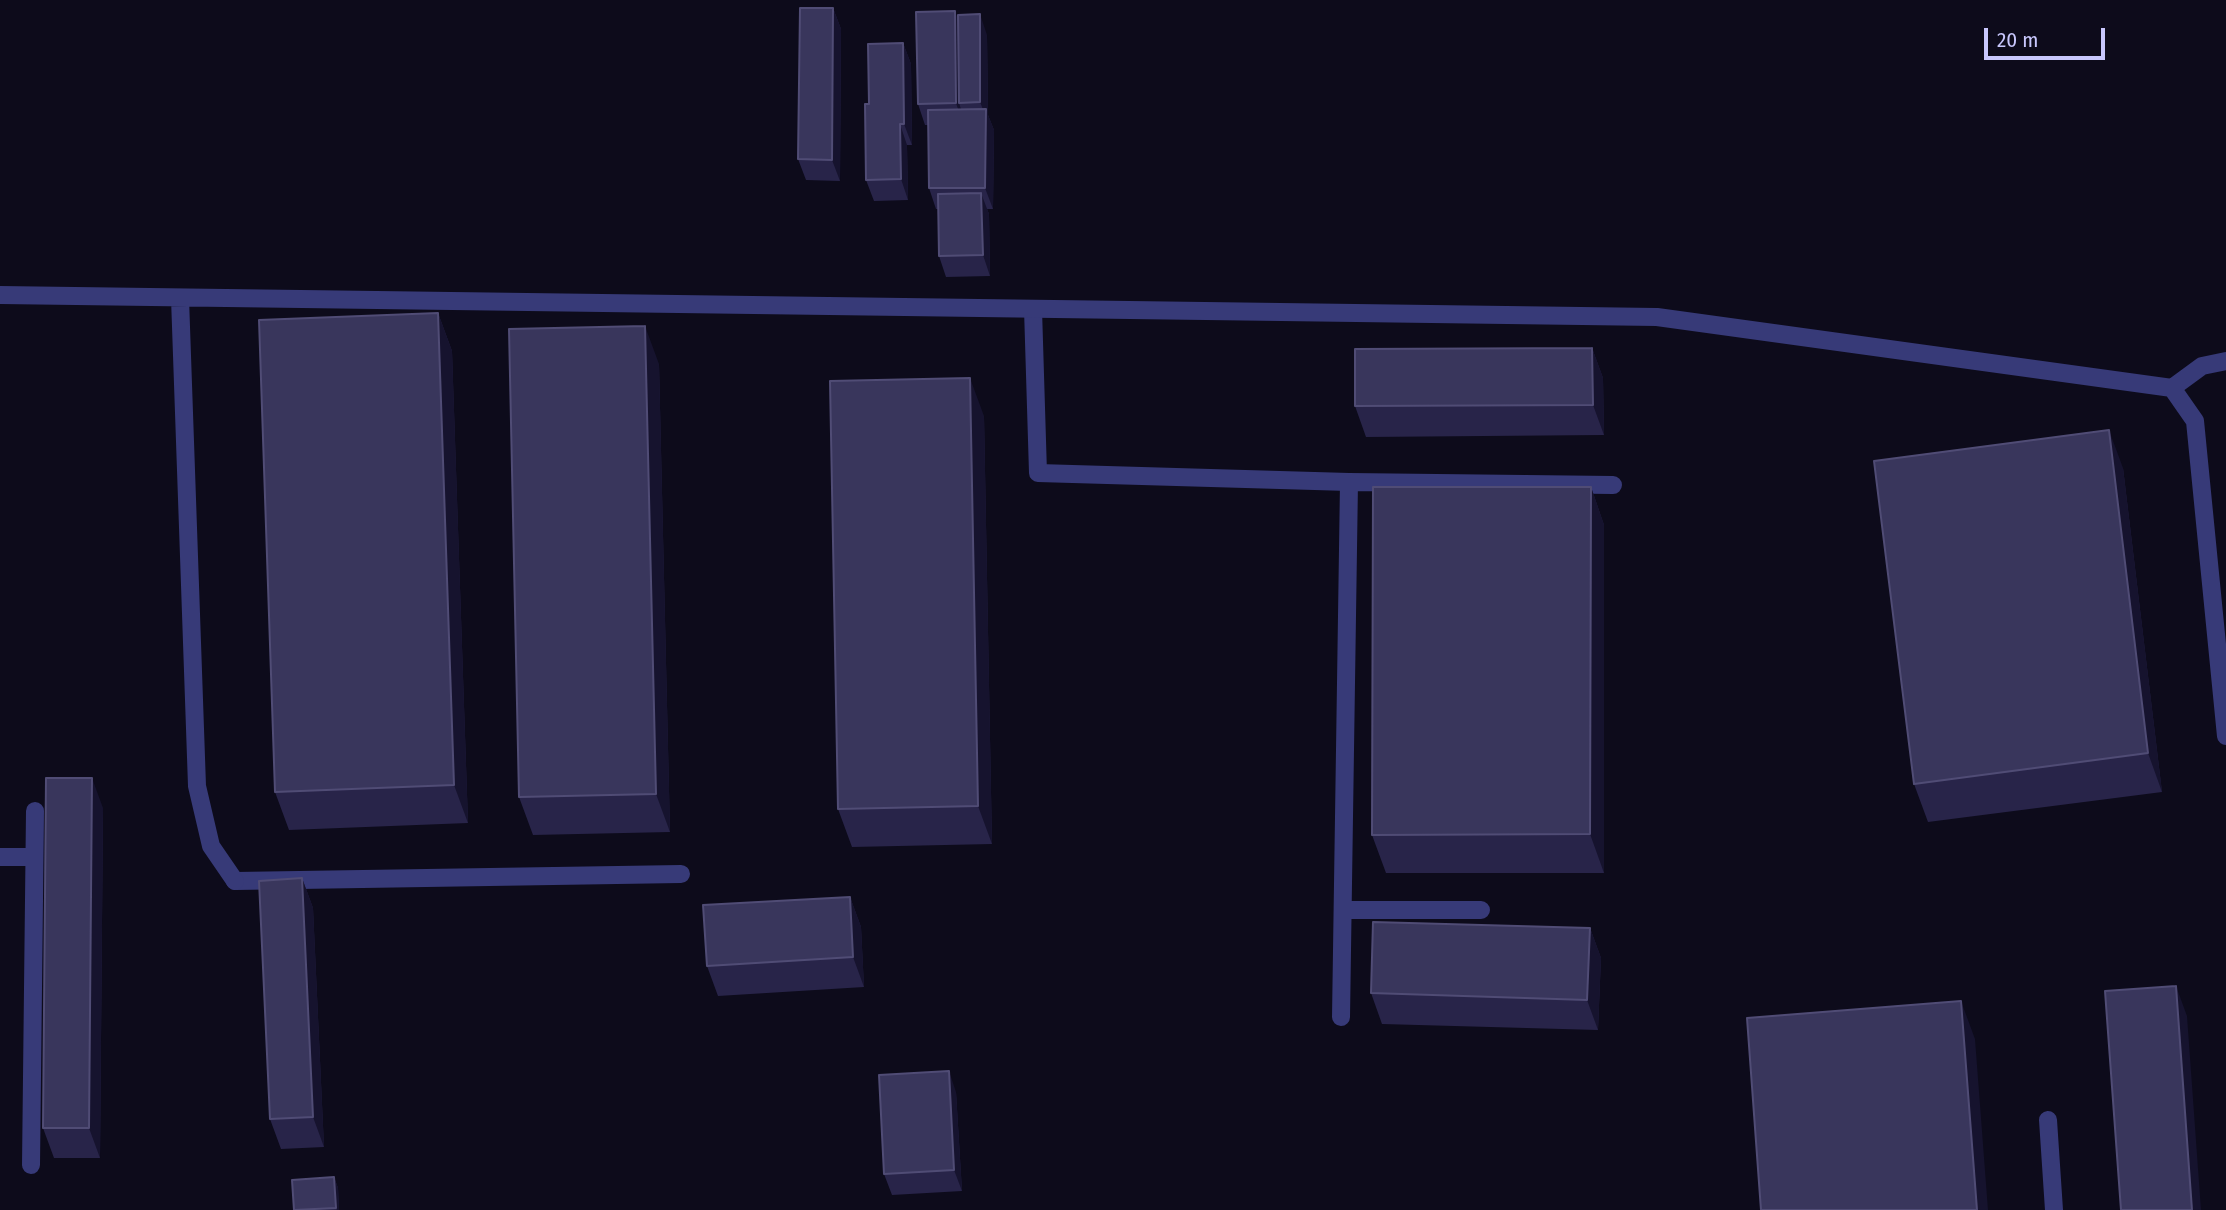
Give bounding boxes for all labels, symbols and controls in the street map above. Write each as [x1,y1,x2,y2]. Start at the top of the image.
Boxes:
scale bar [1988,14,2109,58]
text: 20 m [1997,27,2038,53]

